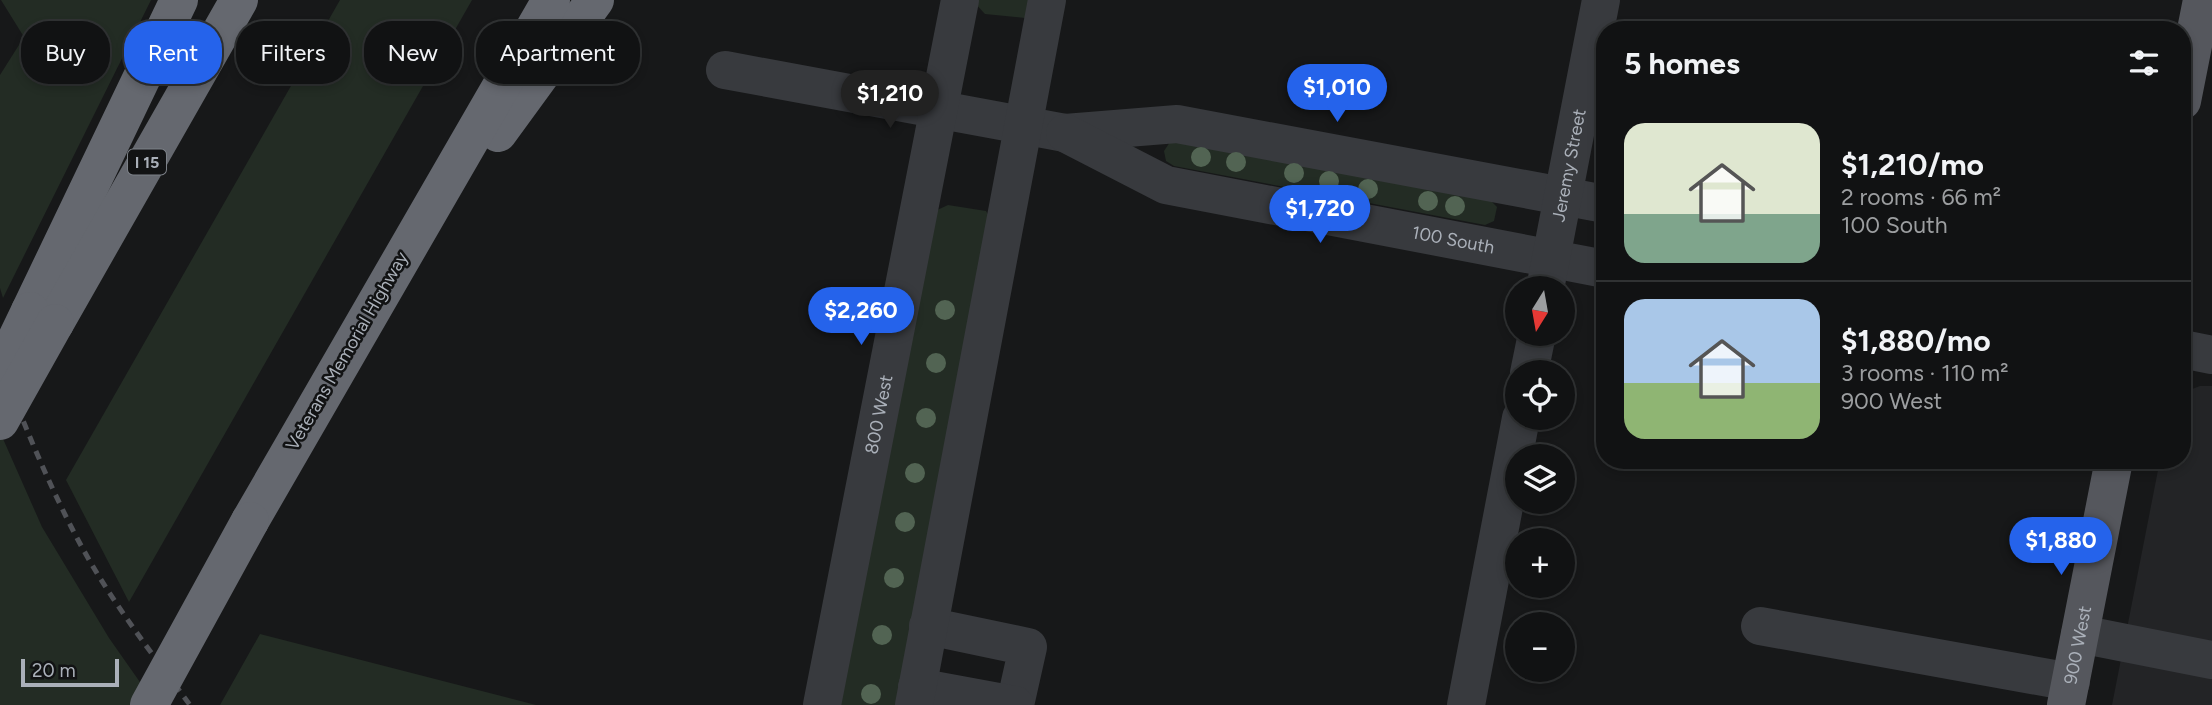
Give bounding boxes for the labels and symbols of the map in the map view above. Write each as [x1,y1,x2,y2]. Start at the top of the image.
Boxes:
pin: $1,010 [1280,64,1394,124]
pin: $1,210 [833,71,947,130]
street label: Jeremy Street [1547,107,1591,224]
road number: I 15 [128,150,166,174]
pin: $1,720 [1263,186,1377,245]
street label: 100 South [1410,221,1496,259]
street label: Veterans Memorial Highway [281,247,413,454]
north arrow [1505,276,1575,346]
pin: $2,260 [804,288,918,347]
street label: 800 West [860,373,897,456]
pin: $1,880 [2004,518,2118,577]
street label: 900 West [2059,604,2096,686]
scale bar [21,656,119,688]

